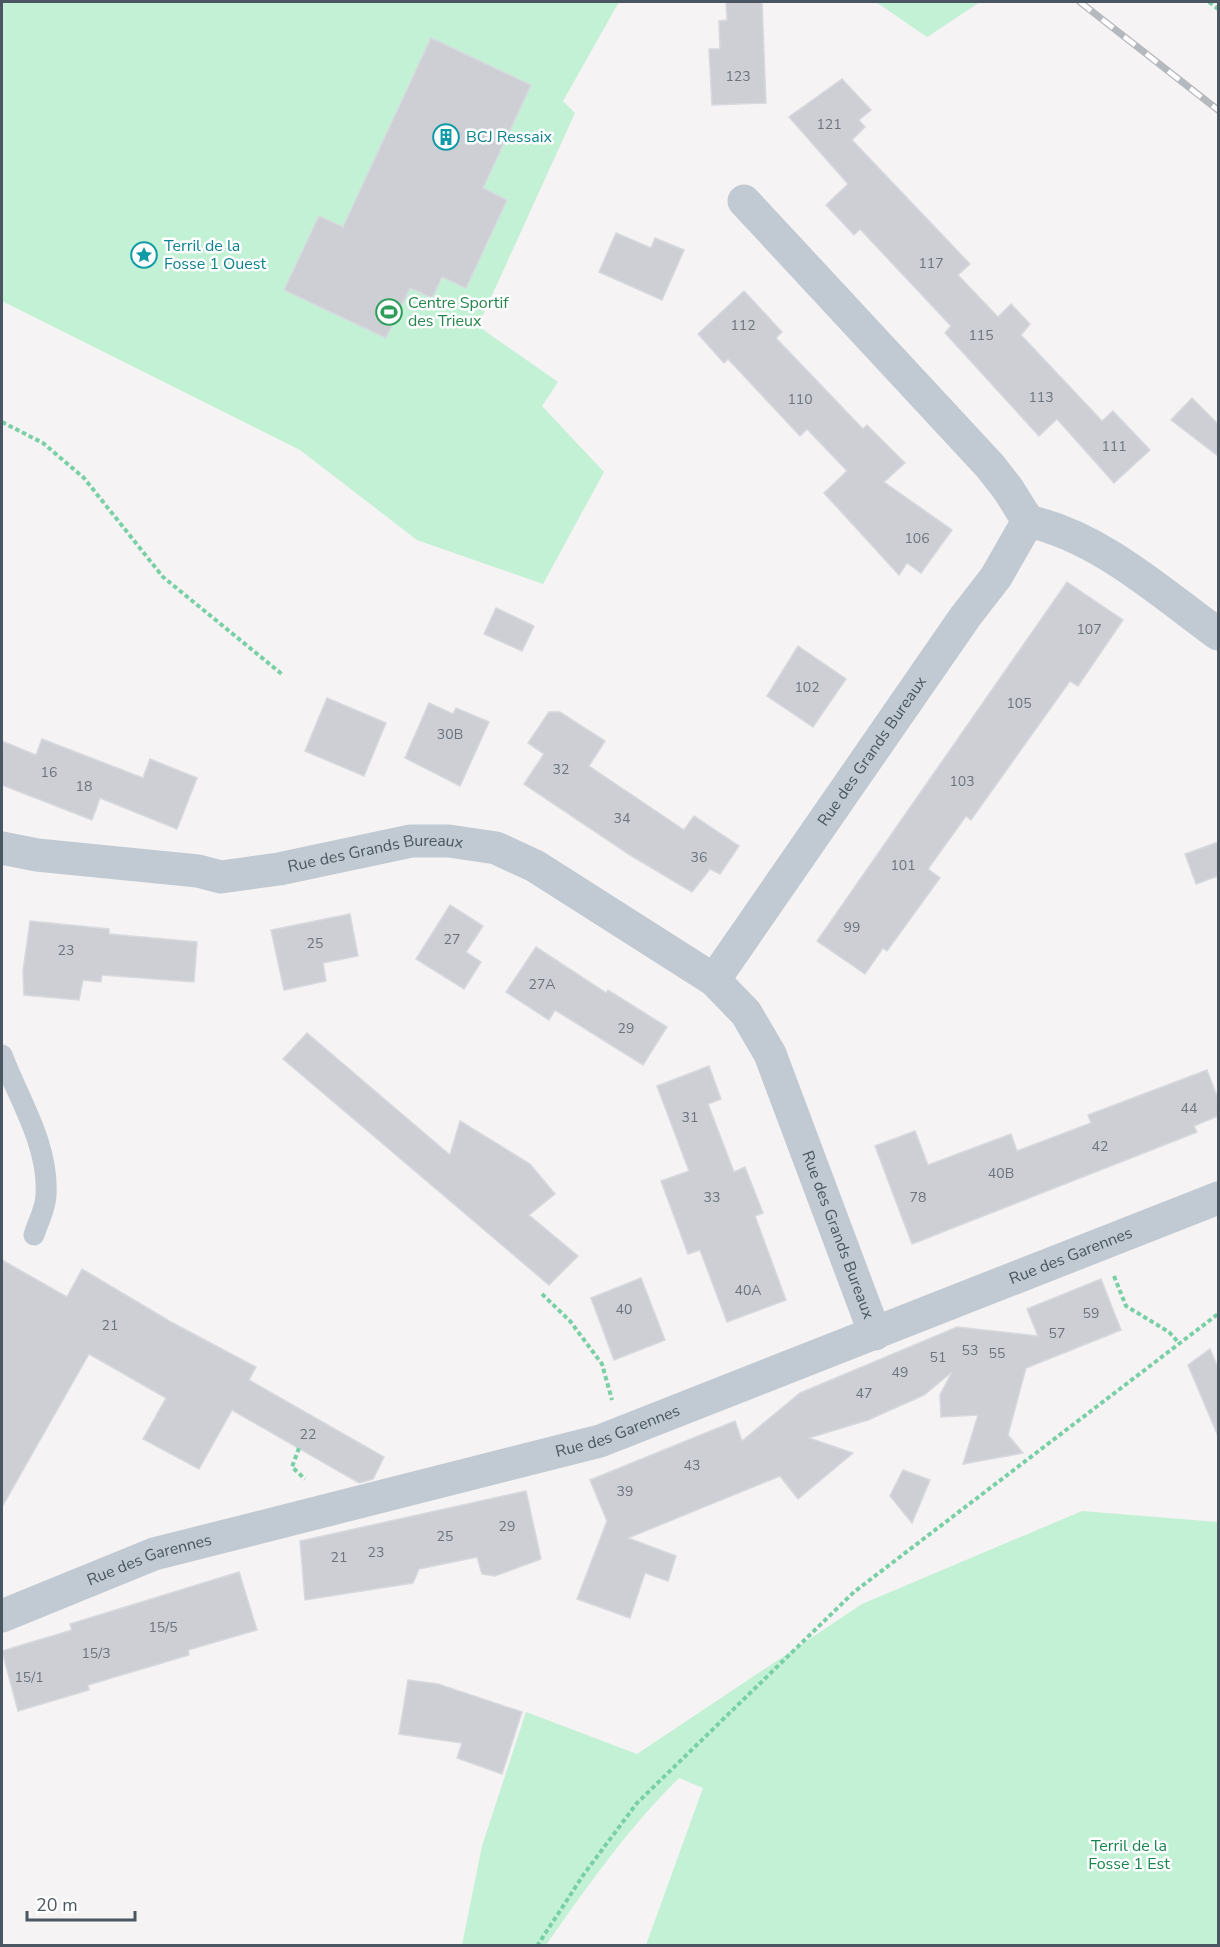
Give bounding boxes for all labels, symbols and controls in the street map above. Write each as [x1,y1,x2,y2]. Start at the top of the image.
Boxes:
house number: 123 [725,67,751,86]
house number: 121 [816,115,842,134]
building icon: BCJ Ressaix [431,122,461,152]
place label: BCJ Ressaix [466,126,552,148]
place label: Terril de la Fosse 1 Ouest [164,235,266,275]
place icon: Terril de la Fosse 1 Ouest [129,240,159,270]
house number: 117 [918,254,944,273]
place label: Centre Sportif des Trieux [408,292,509,332]
sports icon: Centre Sportif des Trieux [374,297,404,327]
house number: 112 [730,316,756,335]
house number: 115 [968,326,994,345]
house number: 113 [1028,388,1054,407]
house number: 110 [787,390,813,409]
house number: 111 [1101,437,1127,456]
house number: 106 [904,529,930,548]
house number: 107 [1076,620,1102,639]
street label: Rue des Grands Bureaux [812,671,932,831]
house number: 102 [794,678,820,697]
house number: 105 [1006,694,1032,713]
house number: 30B [437,725,463,744]
house number: 32 [553,760,569,779]
house number: 16 [41,763,57,782]
house number: 103 [949,772,975,791]
house number: 18 [76,777,92,796]
house number: 34 [614,809,630,828]
street label: Rue des Grands Bureaux [286,830,465,878]
house number: 36 [691,848,707,867]
house number: 101 [890,856,916,875]
house number: 99 [844,918,860,937]
house number: 27 [444,930,460,949]
house number: 25 [307,934,323,953]
house number: 23 [58,941,74,960]
house number: 27A [528,975,556,994]
house number: 29 [618,1019,634,1038]
house number: 44 [1181,1099,1197,1118]
house number: 31 [682,1108,698,1127]
house number: 42 [1092,1137,1108,1156]
street label: Rue des Grands Bureaux [796,1148,880,1322]
house number: 40B [988,1164,1014,1183]
house number: 33 [704,1188,720,1207]
house number: 78 [910,1188,926,1207]
street label: Rue des Garennes [1006,1222,1136,1290]
house number: 40A [734,1281,762,1300]
house number: 40 [616,1300,632,1319]
house number: 59 [1083,1304,1099,1323]
house number: 21 [102,1316,118,1335]
house number: 57 [1049,1324,1065,1343]
house number: 53 [962,1341,978,1360]
house number: 55 [989,1344,1005,1363]
house number: 51 [930,1348,946,1367]
house number: 49 [892,1363,908,1382]
house number: 47 [856,1384,872,1403]
street label: Rue des Garennes [553,1400,683,1463]
house number: 22 [300,1425,316,1444]
house number: 43 [684,1456,700,1475]
house number: 39 [617,1482,633,1501]
house number: 29 [499,1517,515,1536]
house number: 25 [437,1527,453,1546]
street label: Rue des Garennes [84,1529,214,1591]
house number: 23 [368,1543,384,1562]
house number: 21 [331,1548,347,1567]
house number: 15/5 [148,1618,178,1637]
house number: 15/3 [81,1644,111,1663]
house number: 15/1 [14,1668,44,1687]
park label: Terril de la Fosse 1 Est [1088,1835,1170,1875]
scale bar [27,1884,135,1922]
text: 20 m [36,1893,78,1917]

